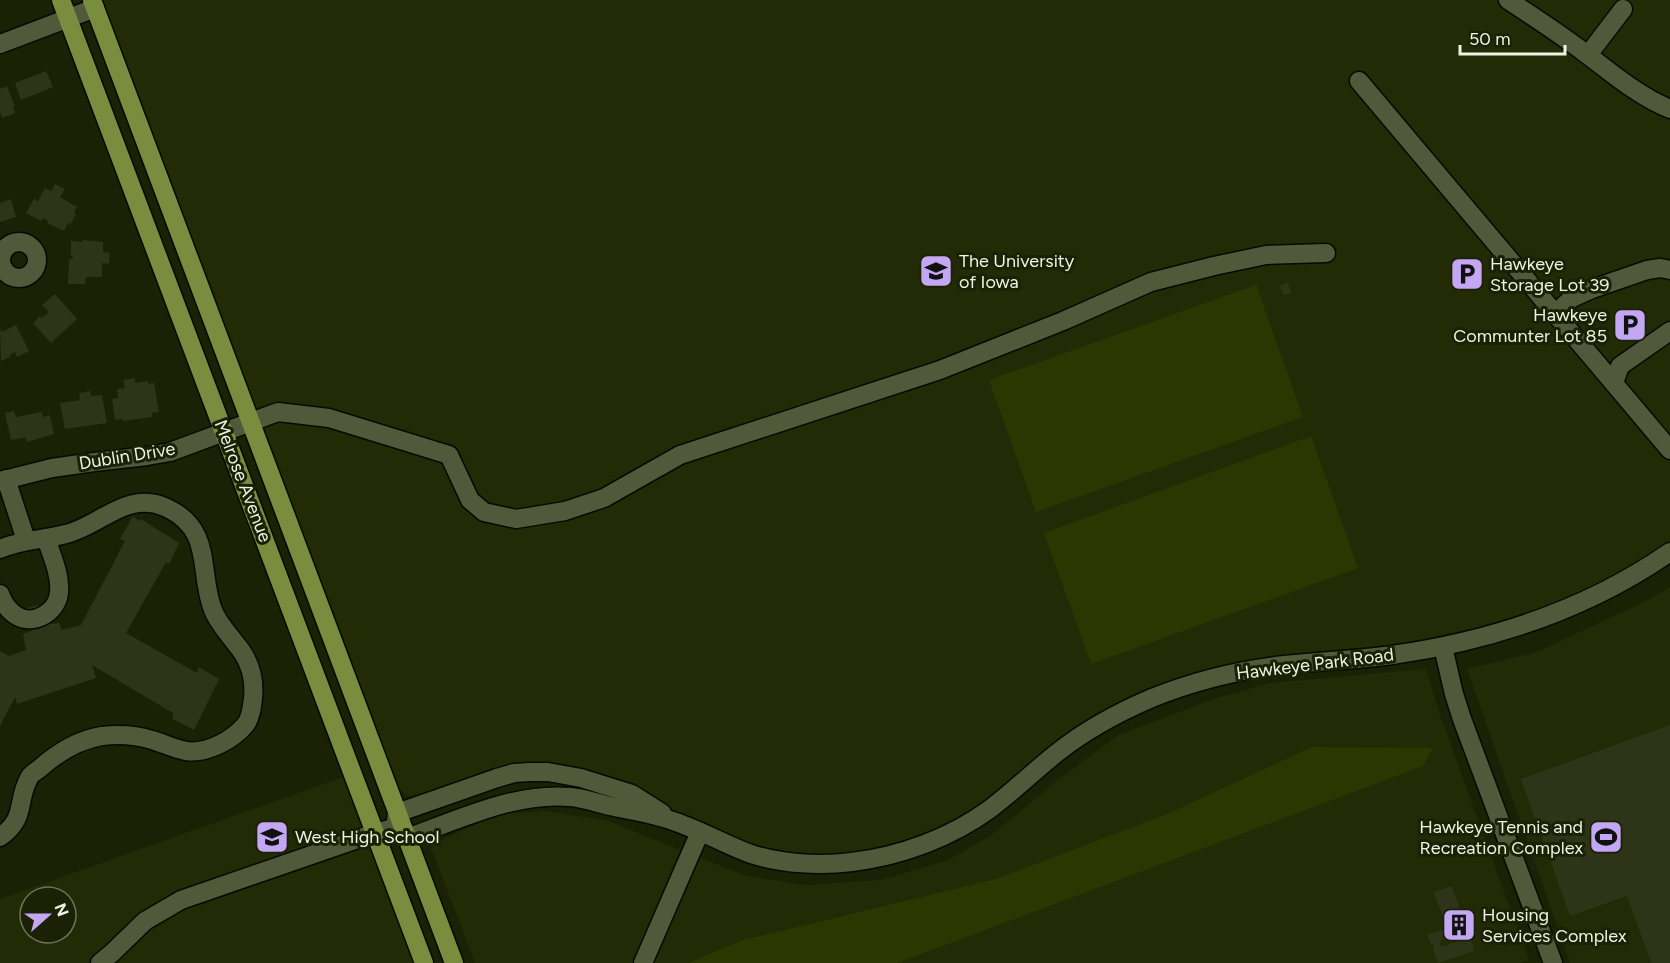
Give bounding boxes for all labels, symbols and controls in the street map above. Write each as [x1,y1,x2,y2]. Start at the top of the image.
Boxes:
scale bar [1460,18,1565,56]
text: 50 m [1469,28,1511,50]
place label: The University of Iowa [959,250,1075,293]
school or university icon: The University of Iowa [918,253,954,289]
place label: Hawkeye Storage Lot 39 [1490,253,1609,296]
parking icon: Hawkeye Storage Lot 39 [1449,256,1485,292]
place label: Hawkeye Communter Lot 85 [1453,304,1607,347]
parking icon: Hawkeye Communter Lot 85 [1612,307,1648,343]
street label: Melrose Avenue [210,417,276,545]
street label: Dublin Drive [77,438,177,474]
street label: Hawkeye Park Road [1235,643,1395,685]
place label: Hawkeye Tennis and Recreation Complex [1419,816,1583,859]
school or university icon: West High School [254,819,290,855]
sports icon: Hawkeye Tennis and Recreation Complex [1588,819,1624,855]
place label: West High School [295,826,439,848]
north arrow [18,885,78,945]
text: N [50,901,73,919]
place label: Housing Services Complex [1482,904,1627,947]
building icon: Housing Services Complex [1441,907,1477,943]

